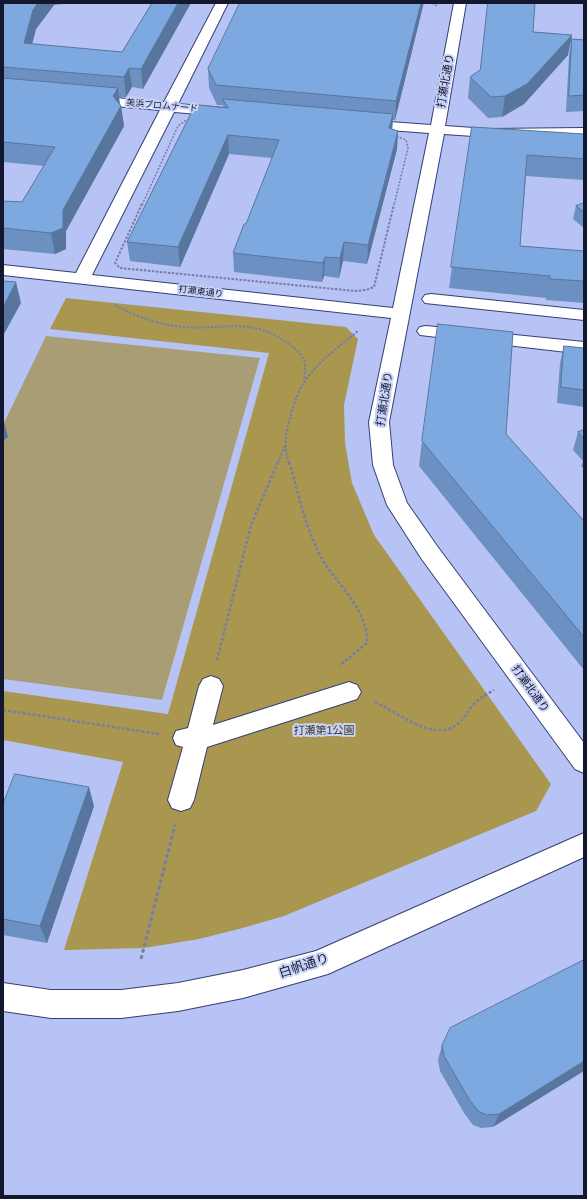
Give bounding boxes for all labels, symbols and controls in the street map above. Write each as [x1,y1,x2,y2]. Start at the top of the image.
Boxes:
street label: 打瀬北通り [435,53,457,109]
street label: 美浜プロムナード [126,97,198,115]
street label: 打瀬東通り [178,284,224,300]
street label: 打瀬北通り [374,371,396,427]
street label: 打瀬北通り [508,663,552,715]
park label: 打瀬第1公園 [293,724,355,738]
street label: 白帆通り [277,951,331,981]

